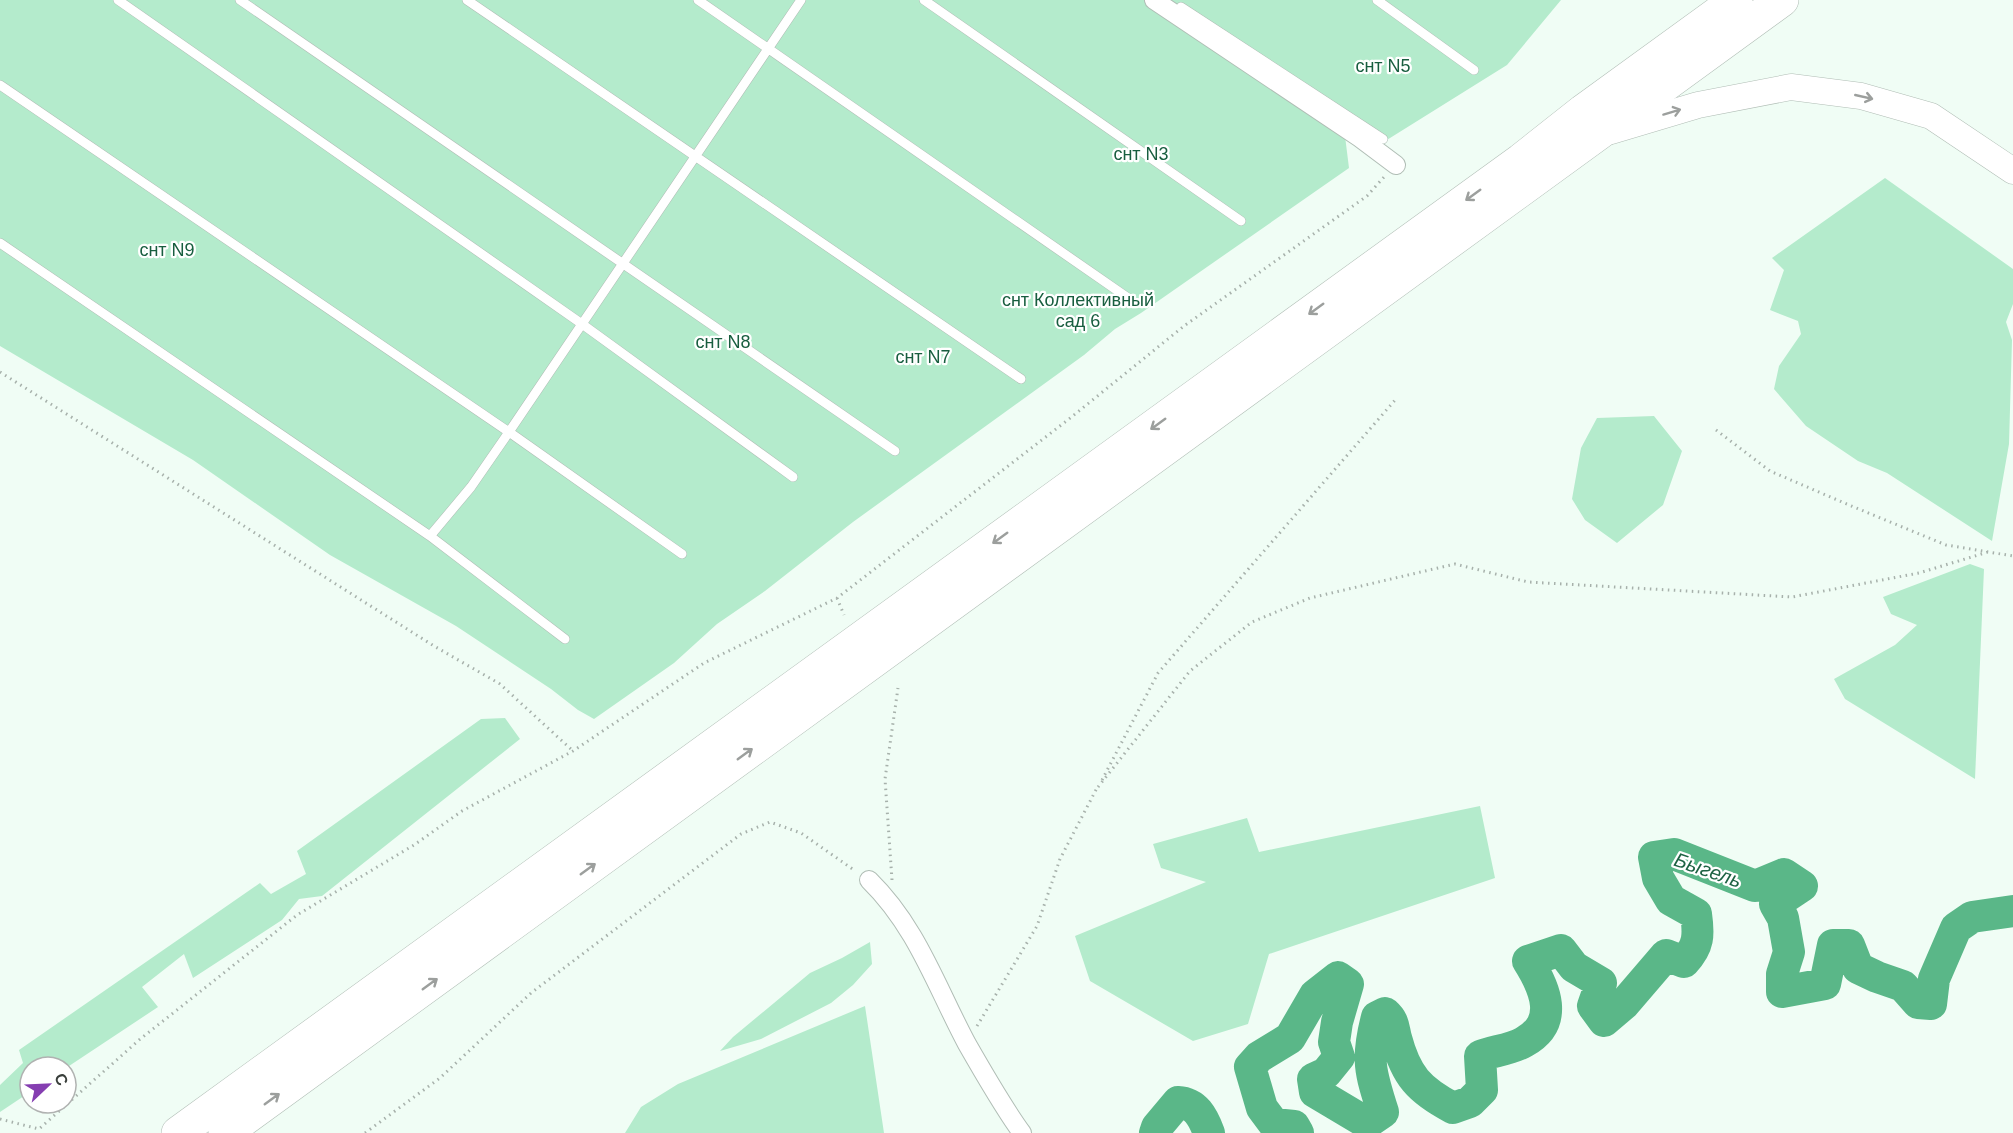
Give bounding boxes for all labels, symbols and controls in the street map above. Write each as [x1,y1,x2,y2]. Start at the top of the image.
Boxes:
park label: снт N5 [1355,56,1411,76]
one-way arrow [1853,92,1873,103]
one-way arrow [1662,106,1681,117]
park label: снт N3 [1113,144,1169,164]
one-way arrow [1466,189,1482,201]
park label: снт N9 [139,240,195,260]
park label: снт Коллективный сад 6 [1002,290,1154,331]
one-way arrow [1308,303,1324,315]
park label: снт N8 [695,332,751,352]
park label: снт N7 [895,347,951,367]
one-way arrow [1150,417,1166,430]
one-way arrow [992,532,1008,544]
one-way arrow [737,748,753,760]
water label: Быгель [1671,848,1745,892]
one-way arrow [579,863,595,875]
one-way arrow [422,978,438,990]
north arrow [18,1055,78,1115]
text: С [51,1071,72,1088]
one-way arrow [264,1092,280,1105]

